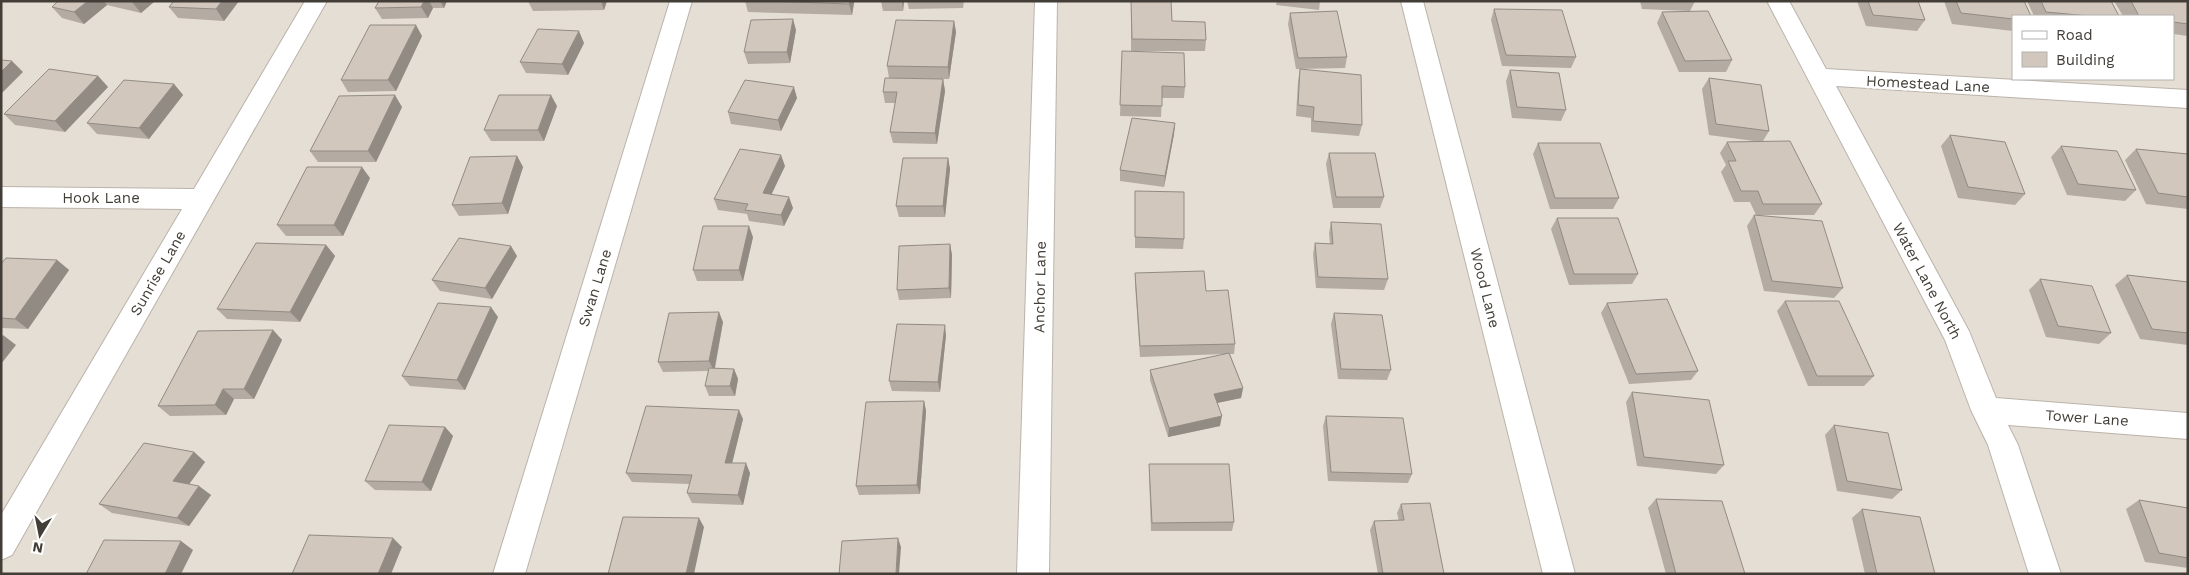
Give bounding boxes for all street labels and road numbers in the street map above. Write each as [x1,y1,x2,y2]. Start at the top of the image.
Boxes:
street label: Homestead Lane [1866,72,1990,96]
street label: Hook Lane [62,189,140,207]
street label: Water Lane North [1889,220,1965,342]
street label: Sunrise Lane [126,227,190,319]
street label: Anchor Lane [1030,241,1050,333]
street label: Wood Lane [1466,246,1504,330]
street label: Swan Lane [575,247,615,329]
street label: Tower Lane [2045,406,2129,430]

